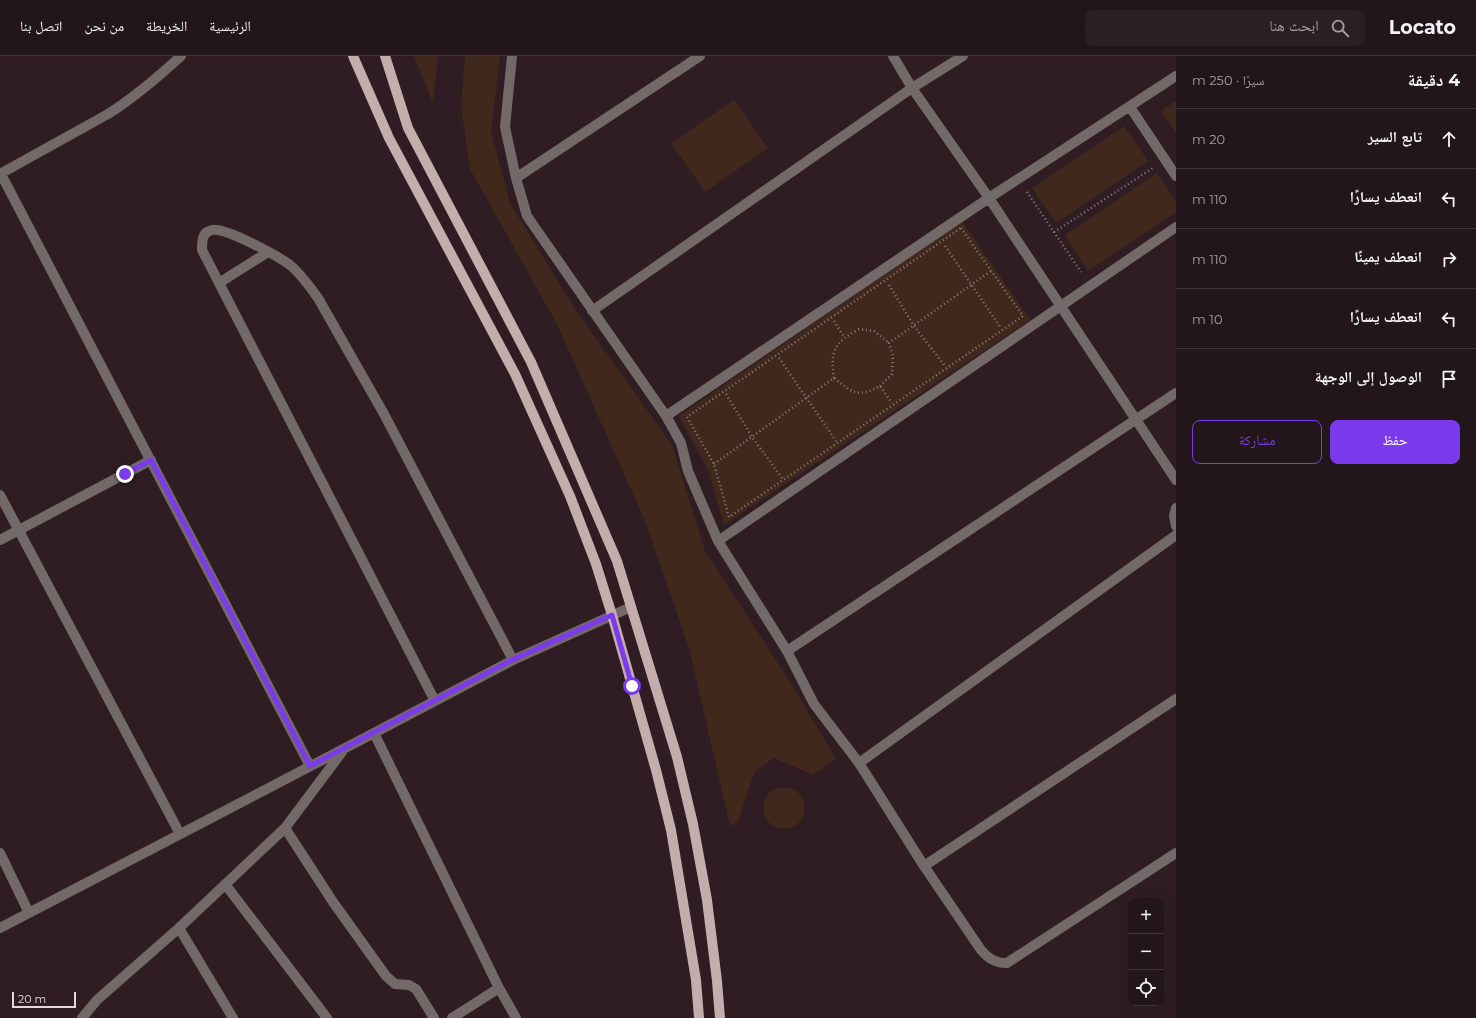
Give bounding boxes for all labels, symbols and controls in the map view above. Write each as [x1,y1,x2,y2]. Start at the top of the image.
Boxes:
search box [1085,10,1365,46]
text: ابحث هنا [1269,16,1319,35]
text: Locato [1389,16,1456,39]
text: اتصل بنا [20,17,62,35]
text: من نحن [84,17,124,35]
text: الخريطة [146,17,187,35]
text: الرئيسية [209,17,251,35]
icon: search [1329,17,1351,39]
text: 4 دقيقة [1408,70,1460,90]
text: سيرًا · 250 m [1192,72,1264,88]
text: تابع السير [1368,127,1422,146]
icon: ahead [1438,128,1460,150]
text: 20 m [1192,131,1225,147]
text: انعطف يسارًا [1350,187,1422,206]
icon: left [1438,188,1460,210]
text: 110 m [1192,191,1227,207]
text: انعطف يمينًا [1354,247,1422,266]
icon: right [1438,248,1460,270]
text: 110 m [1192,251,1227,267]
text: انعطف يسارًا [1350,307,1422,326]
icon: left [1438,308,1460,330]
text: 10 m [1192,311,1223,327]
text: الوصول إلى الوجهة [1315,367,1422,386]
icon: arrive [1438,368,1460,390]
button: مشاركة [1192,420,1322,464]
button: حفظ [1330,420,1460,464]
route end [116,465,134,483]
route start [623,677,641,695]
map controls [1128,898,1164,1006]
button: + [1128,898,1164,934]
button: − [1128,934,1164,970]
button: locate [1128,970,1164,1006]
scale bar [12,990,76,1009]
text: 20 m [18,992,46,1006]

